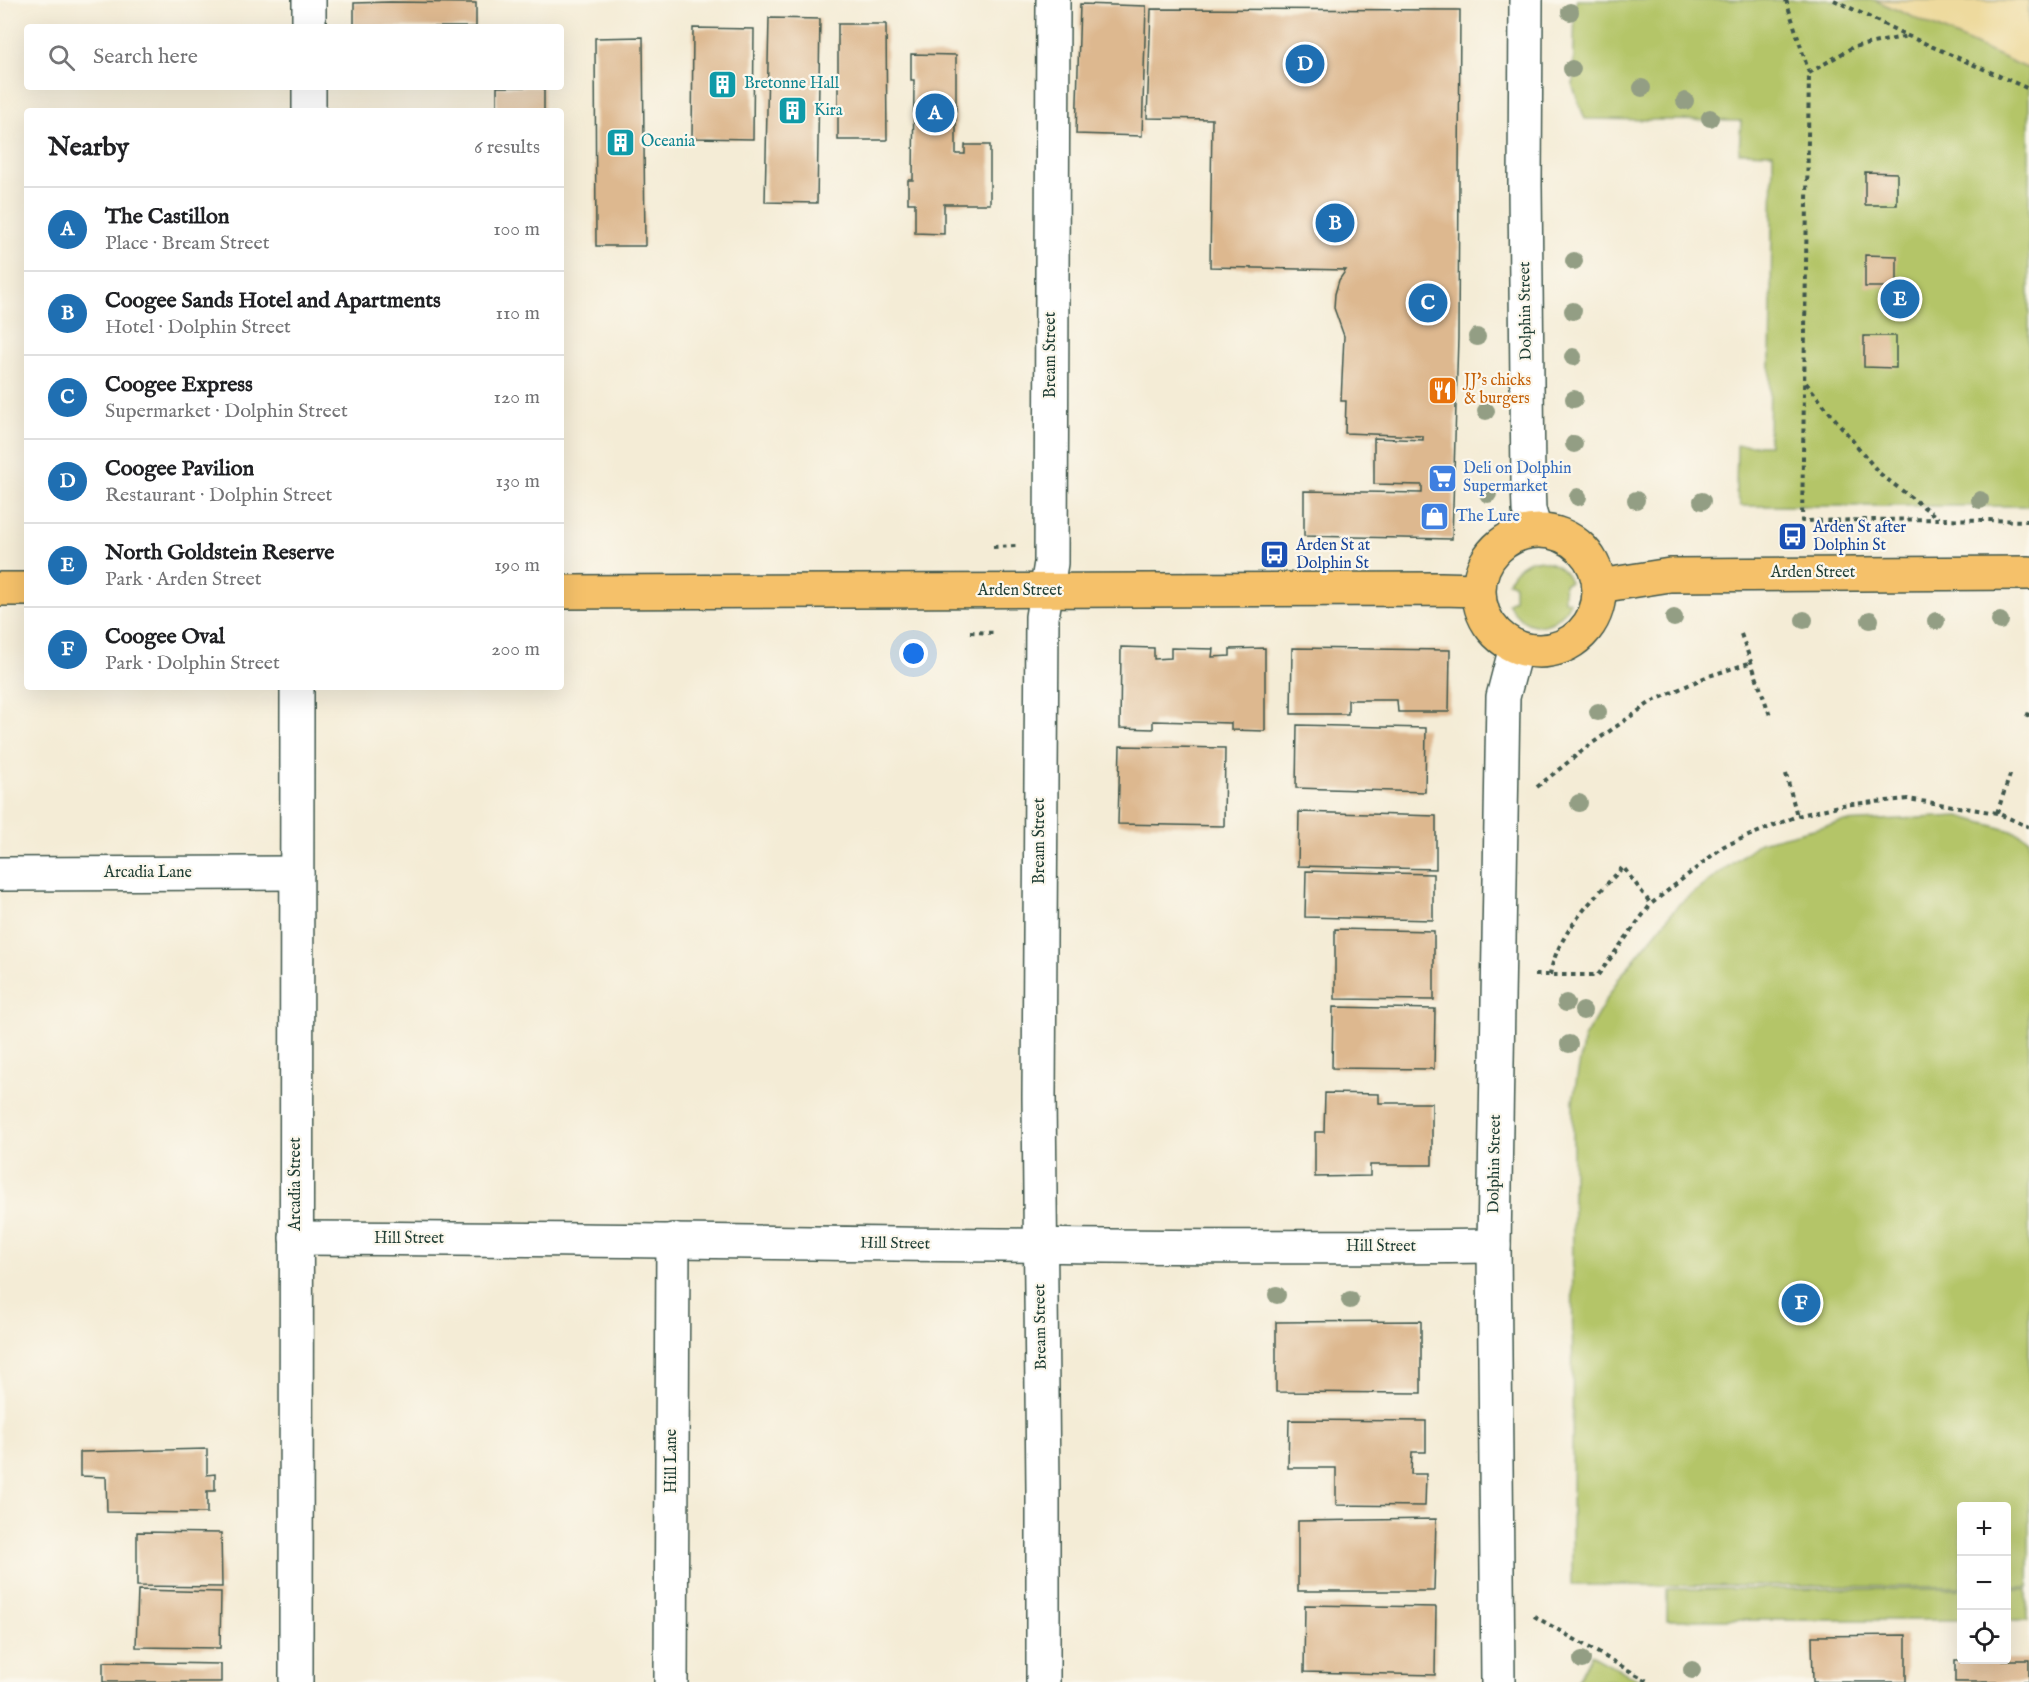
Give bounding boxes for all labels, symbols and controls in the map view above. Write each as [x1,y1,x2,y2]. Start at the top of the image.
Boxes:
search box [24,24,564,90]
icon: search [45,41,78,74]
pin: D [1286,42,1324,86]
text: Search here [93,43,198,71]
building icon: Bretonne Hall [707,68,739,100]
place label: Bretonne Hall [744,74,840,94]
pin: A [916,90,954,136]
building icon: Kira [777,95,809,127]
place label: Kira [814,101,843,121]
building icon: Oceania [604,126,636,158]
text: Nearby [48,131,129,164]
place label: Oceania [641,132,695,152]
text: 6 results [474,135,540,160]
pin: B [1316,200,1354,246]
text: The Castillon [105,203,230,231]
text: A [61,217,74,242]
text: 100 m [493,217,540,242]
text: Place · Bream Street [105,231,270,256]
street label: Dolphin Street [1515,261,1537,361]
pin: E [1880,276,1920,322]
pin: C [1408,280,1448,326]
text: Coogee Sands Hotel and Apartments [105,287,441,315]
text: B [61,301,74,326]
text: 110 m [496,301,540,326]
street label: Bream Street [1041,311,1061,398]
text: Hotel · Dolphin Street [105,315,291,340]
text: Coogee Express [105,371,253,399]
place label: JJ's chicks & burgers [1462,371,1532,409]
restaurant icon: JJ's chicks & burgers [1427,374,1459,406]
text: C [60,385,75,410]
text: 120 m [494,385,540,410]
text: Supermarket · Dolphin Street [105,399,348,424]
text: Coogee Pavilion [105,455,254,483]
place label: Deli on Dolphin Supermarket [1463,459,1572,497]
supermarket icon: Deli on Dolphin Supermarket [1426,462,1458,494]
text: D [59,469,76,494]
text: 130 m [495,469,540,494]
text: Restaurant · Dolphin Street [105,483,332,508]
shop icon: The Lure [1419,501,1451,533]
place label: The Lure [1456,507,1520,527]
place label: Arden St after Dolphin St [1812,518,1906,556]
bus stop icon: Arden St after Dolphin St [1776,521,1808,553]
place label: Arden St at Dolphin St [1295,536,1371,574]
text: North Goldstein Reserve [105,539,334,567]
bus stop icon: Arden St at Dolphin St [1259,539,1291,571]
text: E [61,553,74,578]
text: 190 m [494,553,540,578]
street label: Arden Street [1770,563,1856,583]
text: Park · Arden Street [105,567,262,592]
street label: Arden Street [977,581,1063,601]
text: Coogee Oval [105,623,225,651]
text: F [61,637,74,662]
text: 200 m [491,637,540,662]
your location [899,639,928,668]
text: Park · Dolphin Street [105,651,280,676]
street label: Bream Street [1030,797,1050,884]
street label: Arcadia Lane [103,863,192,883]
street label: Dolphin Street [1484,1114,1506,1214]
street label: Arcadia Street [286,1137,306,1232]
street label: Hill Street [374,1229,445,1249]
street label: Hill Street [860,1233,931,1255]
street label: Hill Street [1346,1237,1417,1257]
pin: F [1782,1280,1820,1326]
street label: Bream Street [1030,1283,1052,1370]
street label: Hill Lane [662,1429,682,1493]
map controls [1957,1502,2011,1664]
button: + [1957,1502,2011,1556]
button: − [1957,1556,2011,1610]
button: locate [1957,1610,2011,1664]

